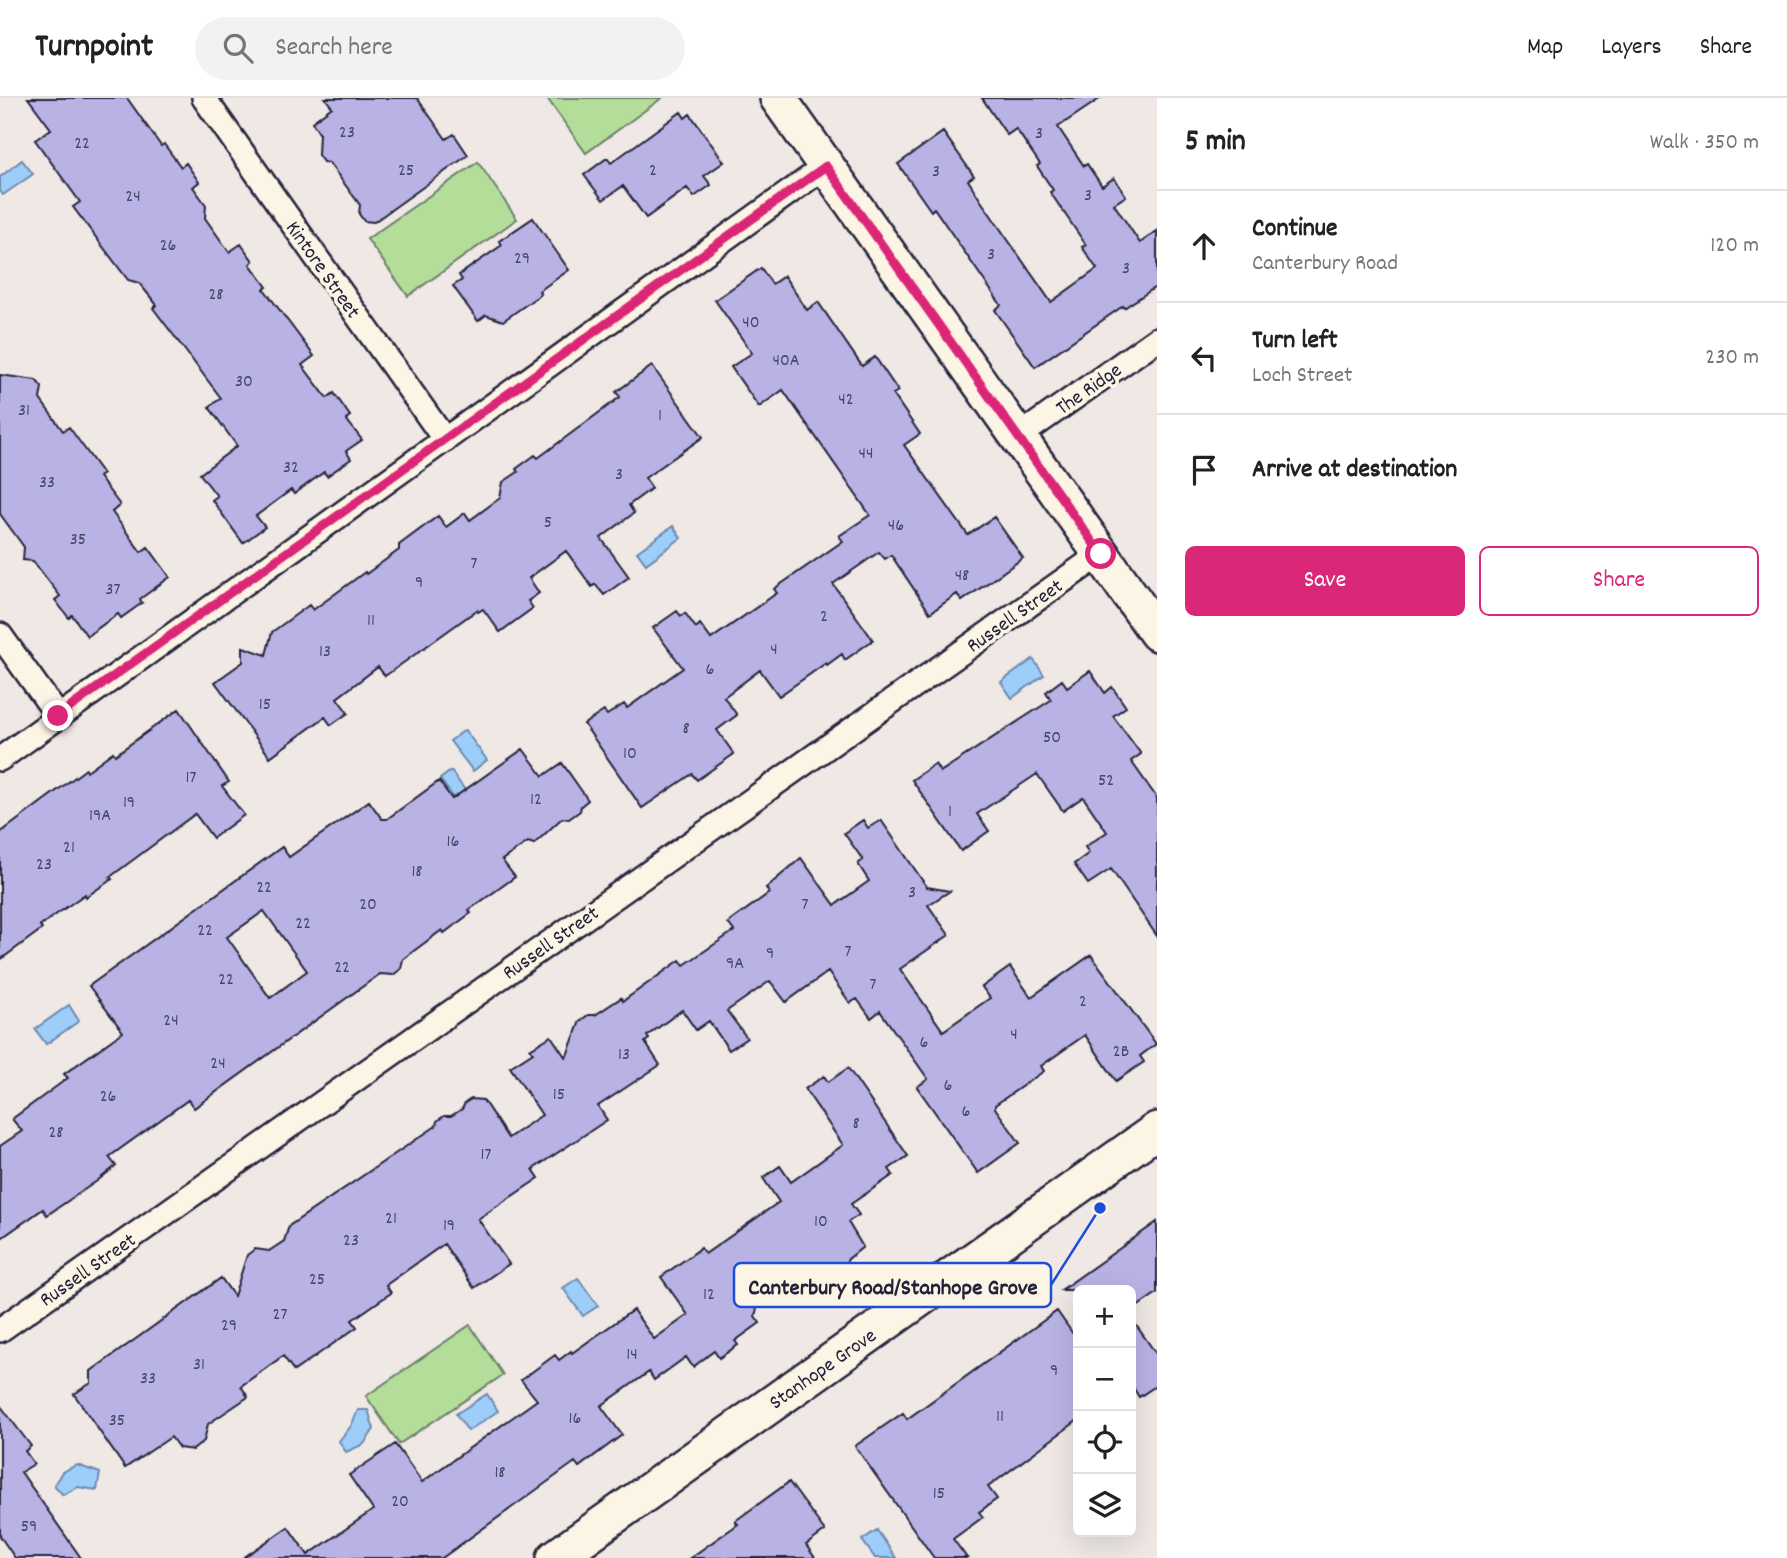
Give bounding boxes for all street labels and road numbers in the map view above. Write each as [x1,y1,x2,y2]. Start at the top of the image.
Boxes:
street label: Kintore Street [277,216,366,326]
street label: The Ridge [1051,357,1129,424]
street label: Russell Street [961,573,1070,662]
street label: Russell Street [497,900,606,989]
street label: Russell Street [34,1227,143,1316]
street label: Stanhope Grove [764,1322,884,1419]

